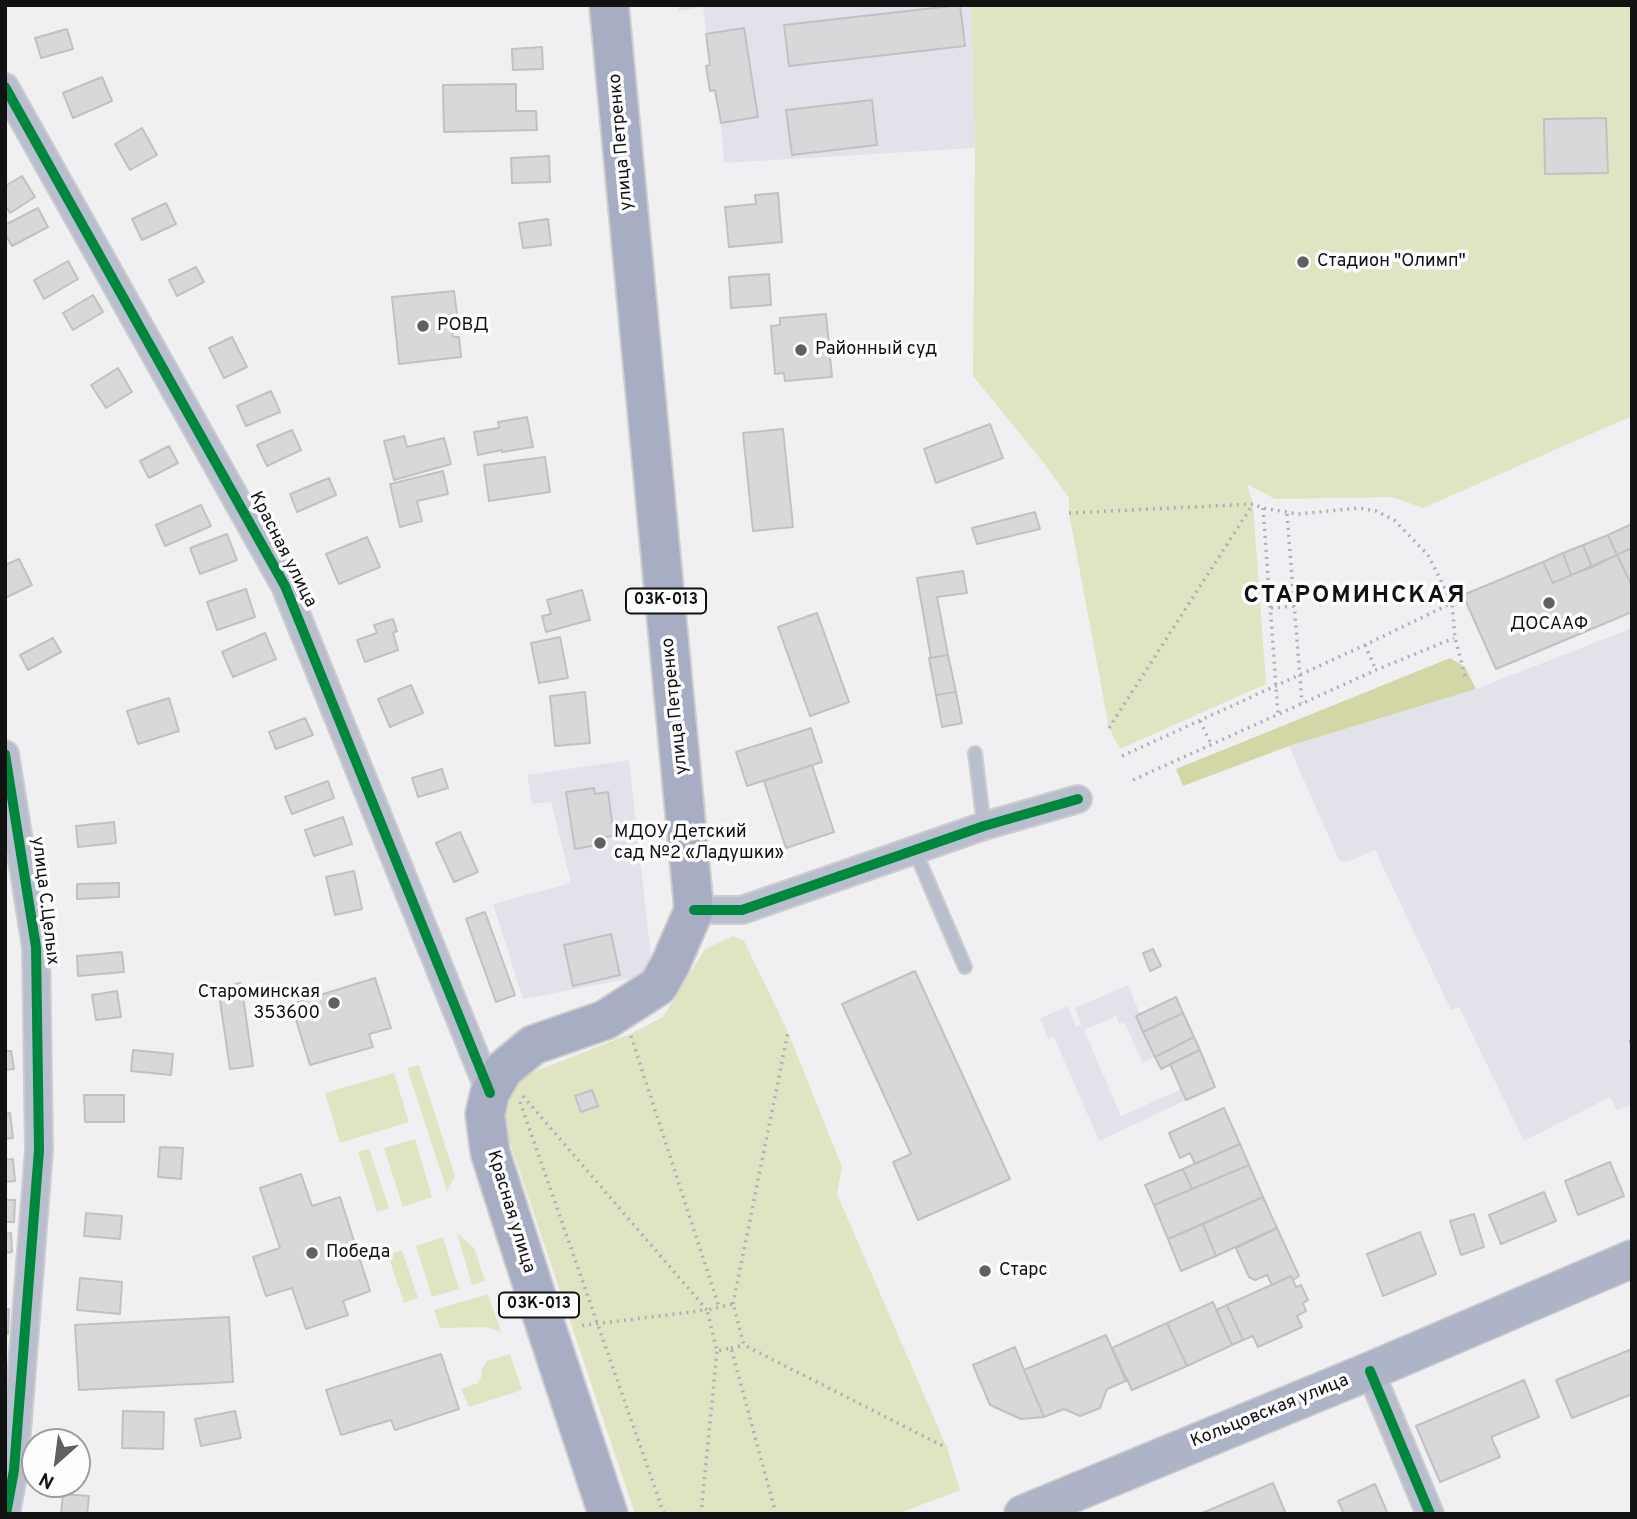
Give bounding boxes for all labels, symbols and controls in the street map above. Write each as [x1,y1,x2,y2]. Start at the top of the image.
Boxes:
street label: улица Петренко [605,73,639,211]
place label: Стадион "Олимп" [1317,251,1466,273]
marker: Стадион "Олимп" [1295,254,1311,270]
place label: РОВД [437,315,489,337]
marker: РОВД [415,318,431,334]
place label: Районный суд [815,339,937,361]
marker: Районный суд [793,342,809,358]
street label: Красная улица [243,488,321,612]
district label: СТАРОМИНСКАЯ [1245,583,1465,611]
road number: 03К-013 [626,588,706,614]
marker: ДОСААФ [1541,595,1557,611]
place label: ДОСААФ [1510,614,1588,636]
street label: улица Петренко [658,636,694,776]
place label: МДОУ Детский сад №2 «Ладушки» [614,822,784,864]
marker: МДОУ Детский сад №2 «Ладушки» [592,835,608,851]
street label: улица С.Целых [25,836,63,966]
place label: Староминская 353600 [198,982,320,1024]
marker: Староминская 353600 [326,995,342,1011]
street label: Красная улица [481,1148,539,1276]
place label: Победа [326,1242,390,1264]
marker: Победа [304,1245,320,1261]
place label: Старс [999,1260,1048,1282]
marker: Старс [977,1263,993,1279]
road number: 03К-013 [499,1292,579,1317]
street label: Кольцовская улица [1188,1370,1352,1454]
north arrow [21,1428,91,1498]
text: N [35,1466,59,1494]

